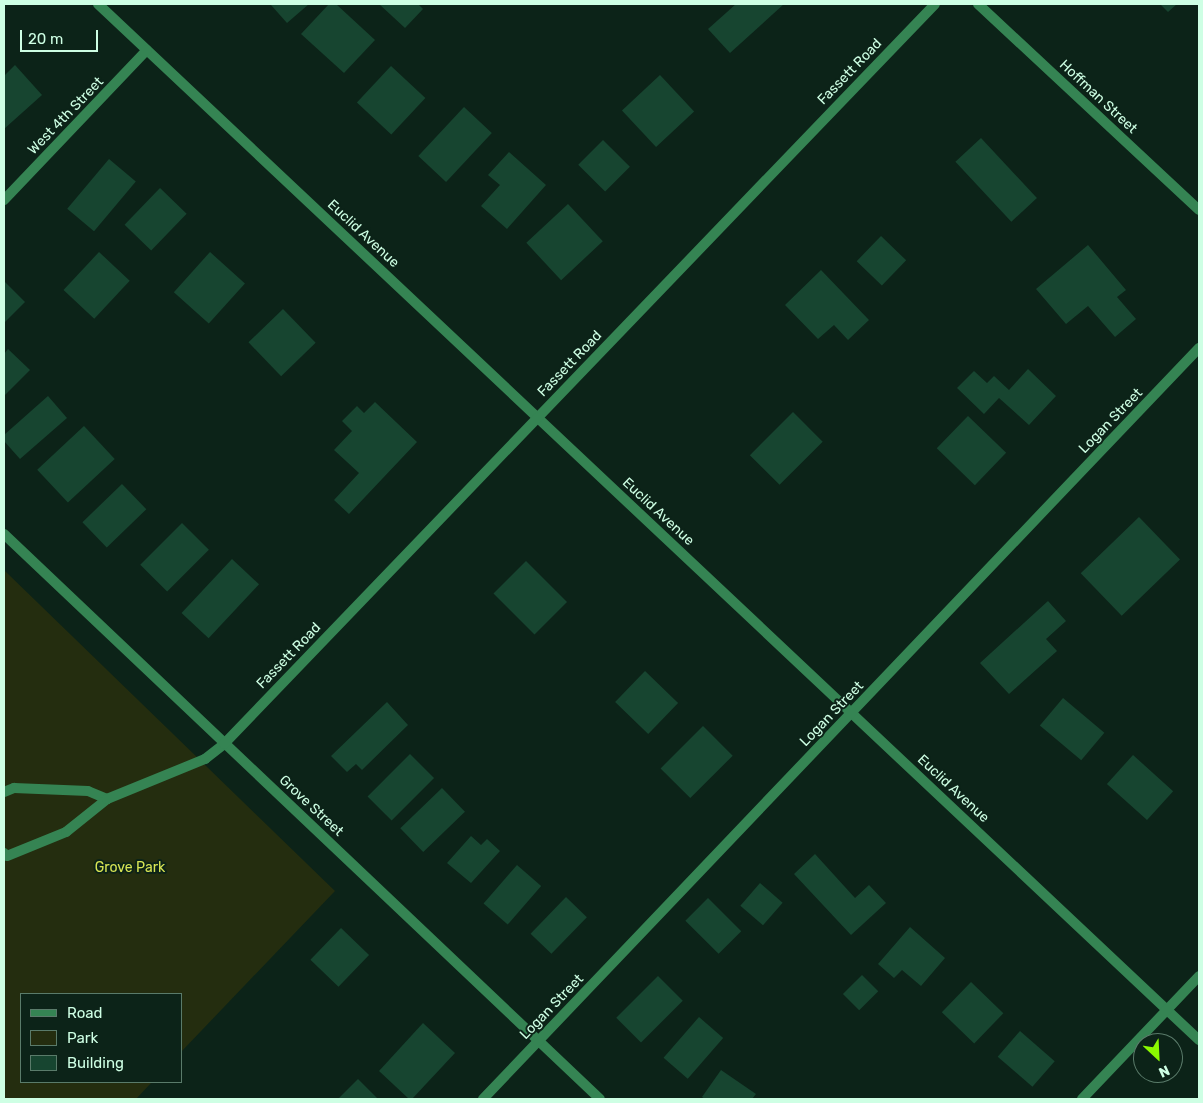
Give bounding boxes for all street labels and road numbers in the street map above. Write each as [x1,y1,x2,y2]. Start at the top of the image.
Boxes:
street label: Fassett Road [814,36,886,108]
street label: Hoffman Street [1056,57,1140,137]
street label: West 4th Street [25,74,107,158]
street label: Euclid Avenue [324,196,402,272]
street label: Fassett Road [534,328,606,400]
street label: Logan Street [1076,385,1146,457]
street label: Euclid Avenue [619,474,697,550]
street label: Fassett Road [253,620,325,692]
street label: Logan Street [797,678,867,750]
street label: Euclid Avenue [914,751,992,827]
street label: Grove Street [275,772,347,840]
street label: Logan Street [517,971,587,1043]

